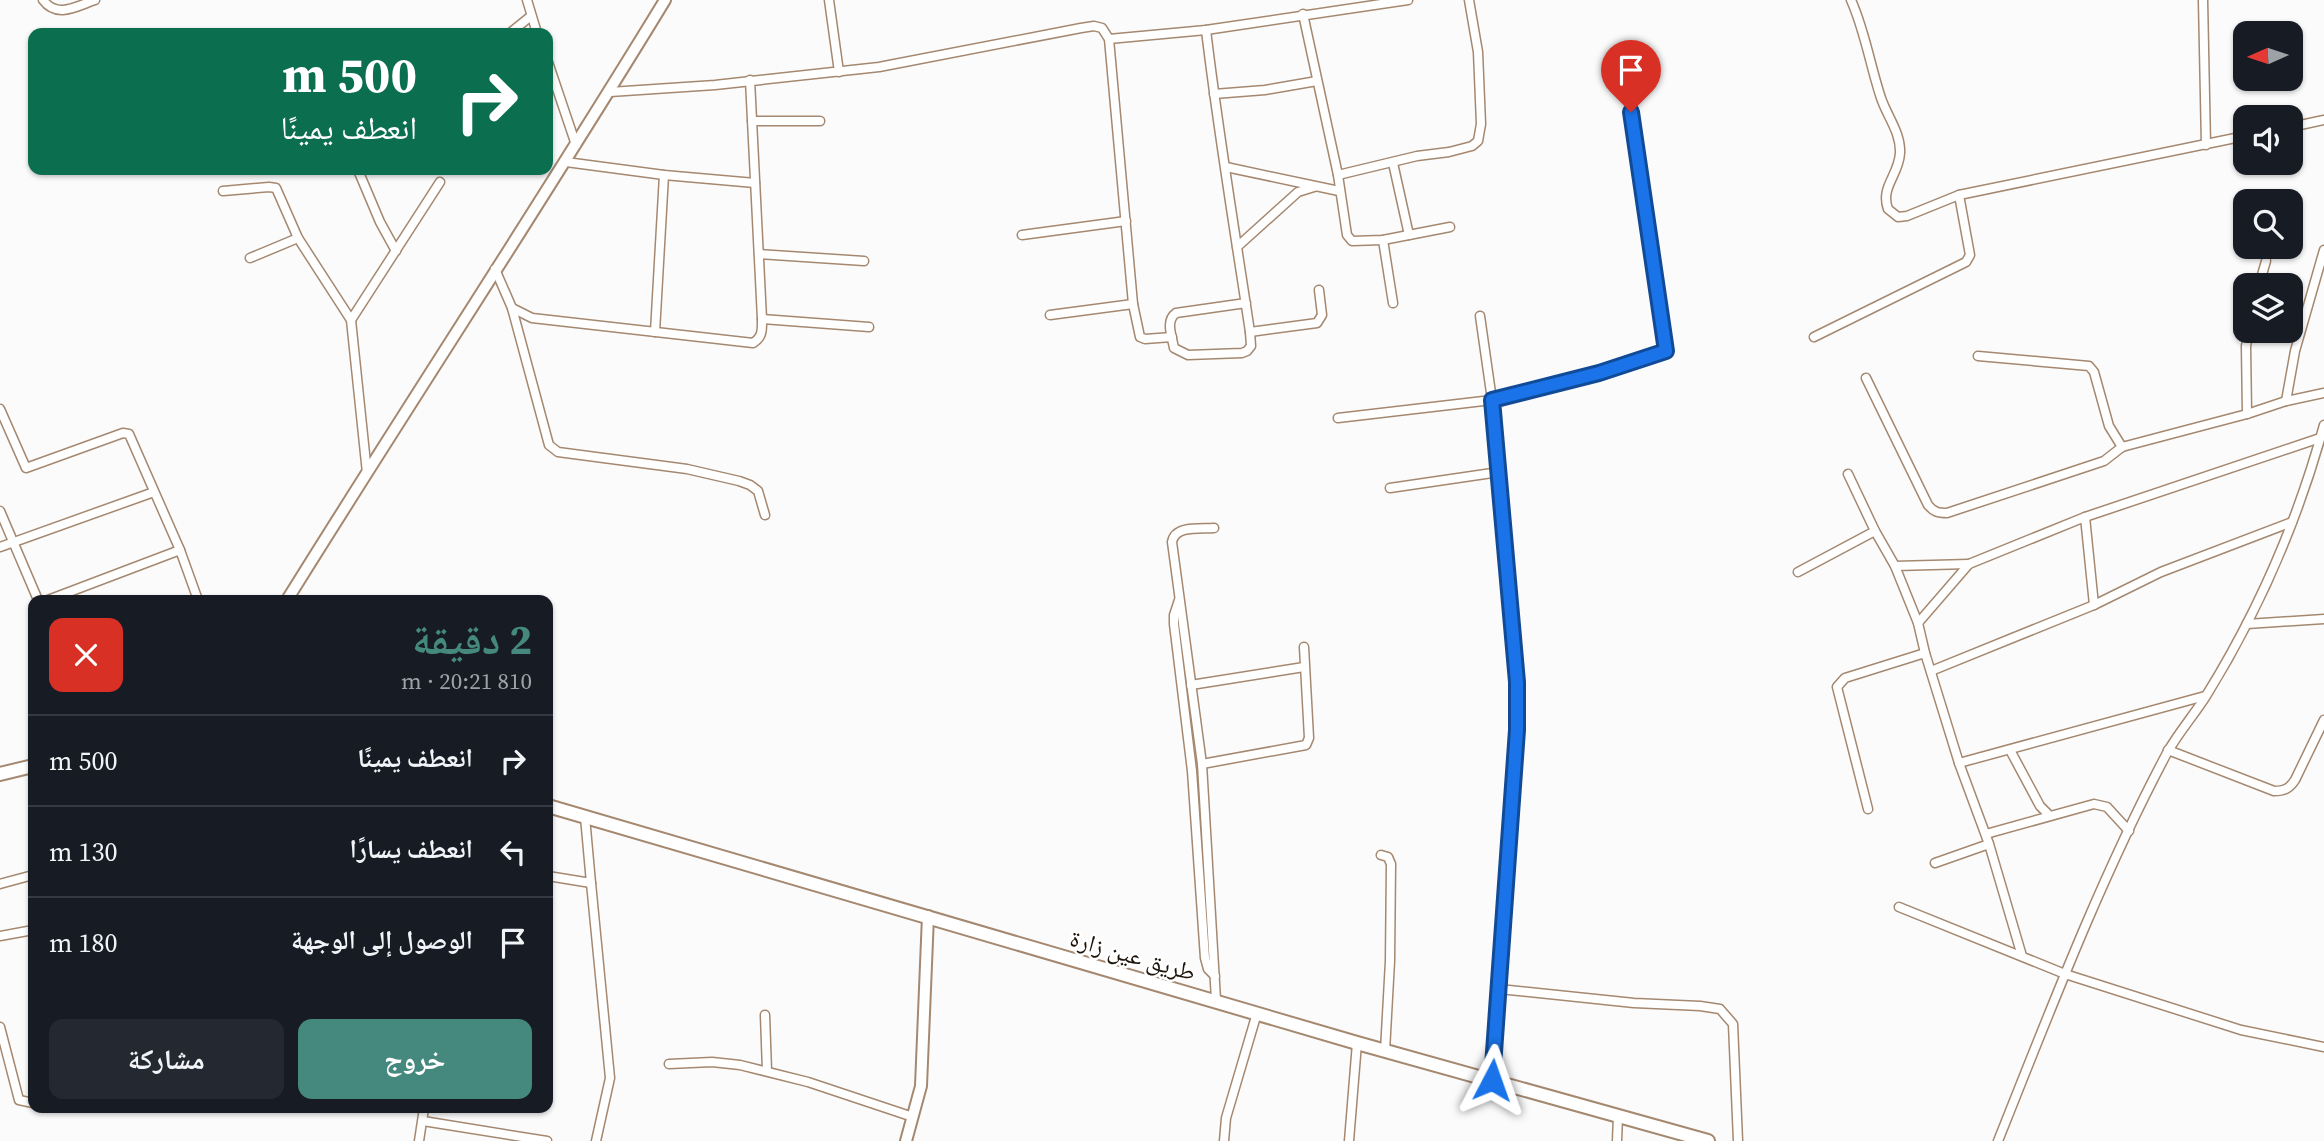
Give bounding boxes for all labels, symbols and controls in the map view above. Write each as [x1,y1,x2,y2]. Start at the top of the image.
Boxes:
north arrow [2233,21,2303,91]
map controls [2233,21,2303,343]
pin [1601,40,1661,112]
text: 500 m [282,41,417,108]
icon: arrive [1612,51,1650,89]
icon: right [441,56,532,147]
button: sound [2233,105,2303,175]
text: انعطف يمينًا [280,106,417,150]
button: search [2233,189,2303,259]
button: layers [2233,273,2303,343]
text: 2 دقيقة [412,610,532,668]
button: close [49,618,123,692]
text: 810 m · 20:21 [401,665,532,697]
text: انعطف يمينًا [357,740,473,776]
icon: right [494,742,532,780]
text: 500 m [49,743,118,779]
text: انعطف يسارًا [350,831,473,867]
icon: left [494,833,532,871]
text: 130 m [49,834,118,870]
street label: طريق عين زارة [1066,921,1200,989]
text: الوصول إلى الوجهة [291,922,473,958]
icon: arrive [494,924,532,962]
text: 180 m [49,925,118,961]
button: مشاركة [49,1019,284,1099]
button: خروج [298,1019,532,1099]
position arrow [1455,1043,1529,1117]

